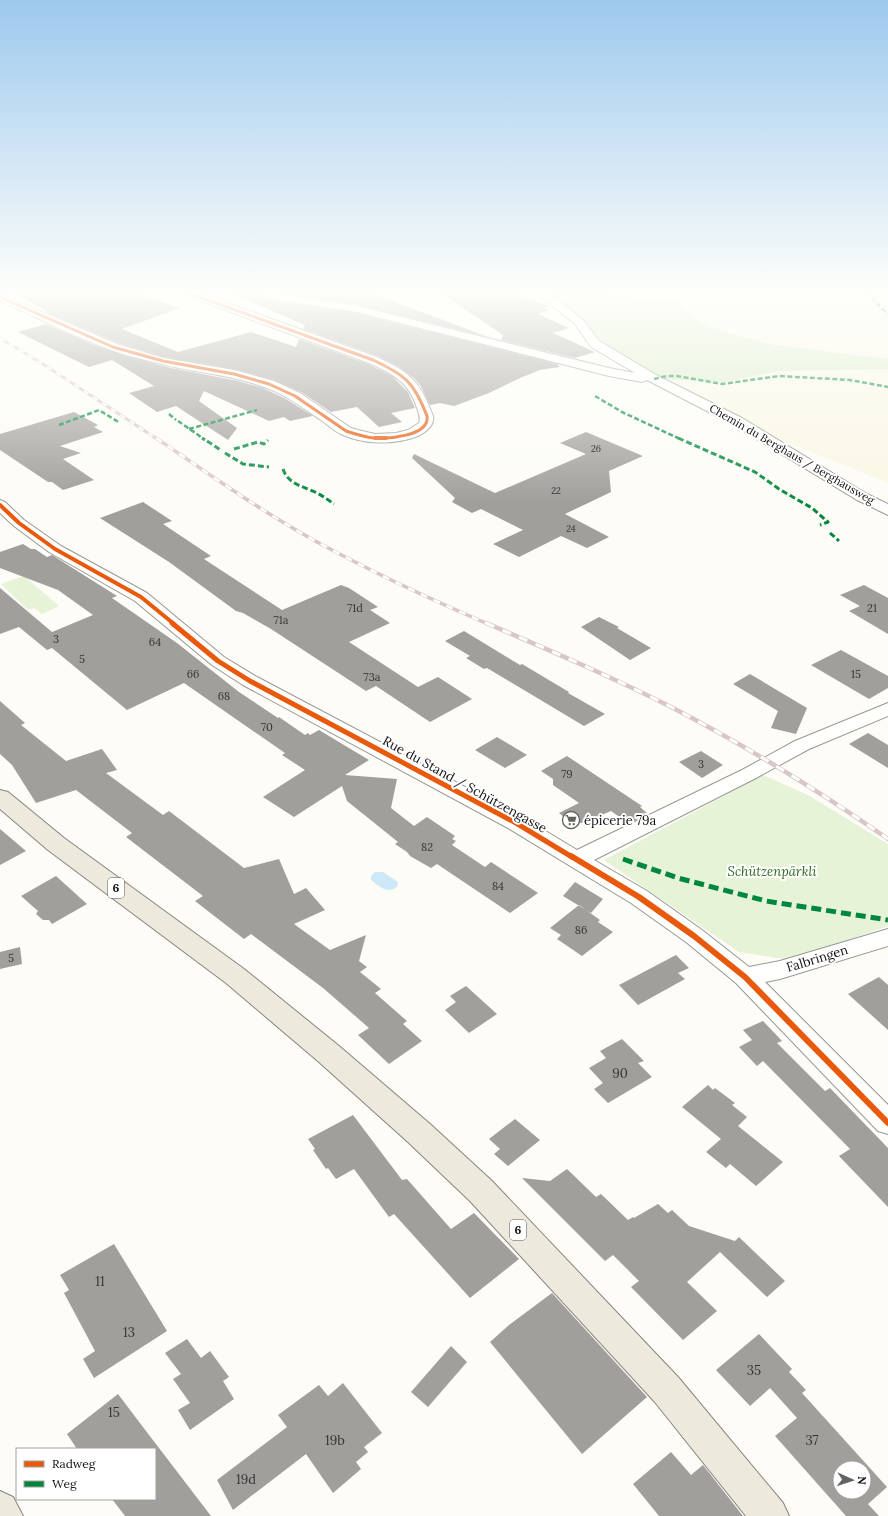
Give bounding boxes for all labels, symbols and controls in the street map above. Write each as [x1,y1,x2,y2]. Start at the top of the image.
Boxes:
street label: Chemin du Berghaus / Berghausweg [706,401,878,508]
house number: 26 [591,443,601,454]
house number: 22 [551,485,561,496]
house number: 24 [566,523,576,534]
house number: 71d [347,601,363,615]
house number: 21 [867,601,877,615]
house number: 71a [274,613,289,627]
house number: 3 [53,632,59,646]
house number: 64 [149,635,161,649]
house number: 5 [79,652,85,666]
house number: 66 [187,667,199,681]
house number: 15 [851,667,861,681]
house number: 73a [364,670,381,684]
house number: 68 [218,689,230,703]
house number: 70 [261,720,273,734]
street label: Rue du Stand / Schützengasse [380,732,550,837]
house number: 3 [698,757,704,771]
house number: 79 [561,767,573,781]
supermarket icon: épicerie 79a [561,810,581,830]
place label: épicerie 79a [584,812,657,829]
house number: 82 [421,840,433,854]
park label: Schützenpärkli [728,863,817,880]
road number: 6 [108,878,124,898]
house number: 84 [492,879,504,893]
house number: 86 [575,923,587,937]
street label: Falbringen [784,941,850,976]
house number: 5 [8,951,14,965]
house number: 90 [612,1065,628,1082]
road number: 6 [510,1220,526,1240]
house number: 11 [95,1273,105,1290]
house number: 13 [123,1324,135,1341]
house number: 35 [747,1362,761,1379]
house number: 15 [108,1404,120,1421]
house number: 19b [325,1432,345,1449]
house number: 37 [806,1432,818,1449]
legend [16,1448,156,1500]
text: Radweg [52,1456,96,1471]
north arrow [832,1460,872,1500]
house number: 19d [236,1471,256,1488]
text: Weg [52,1476,77,1491]
text: N [855,1476,869,1486]

